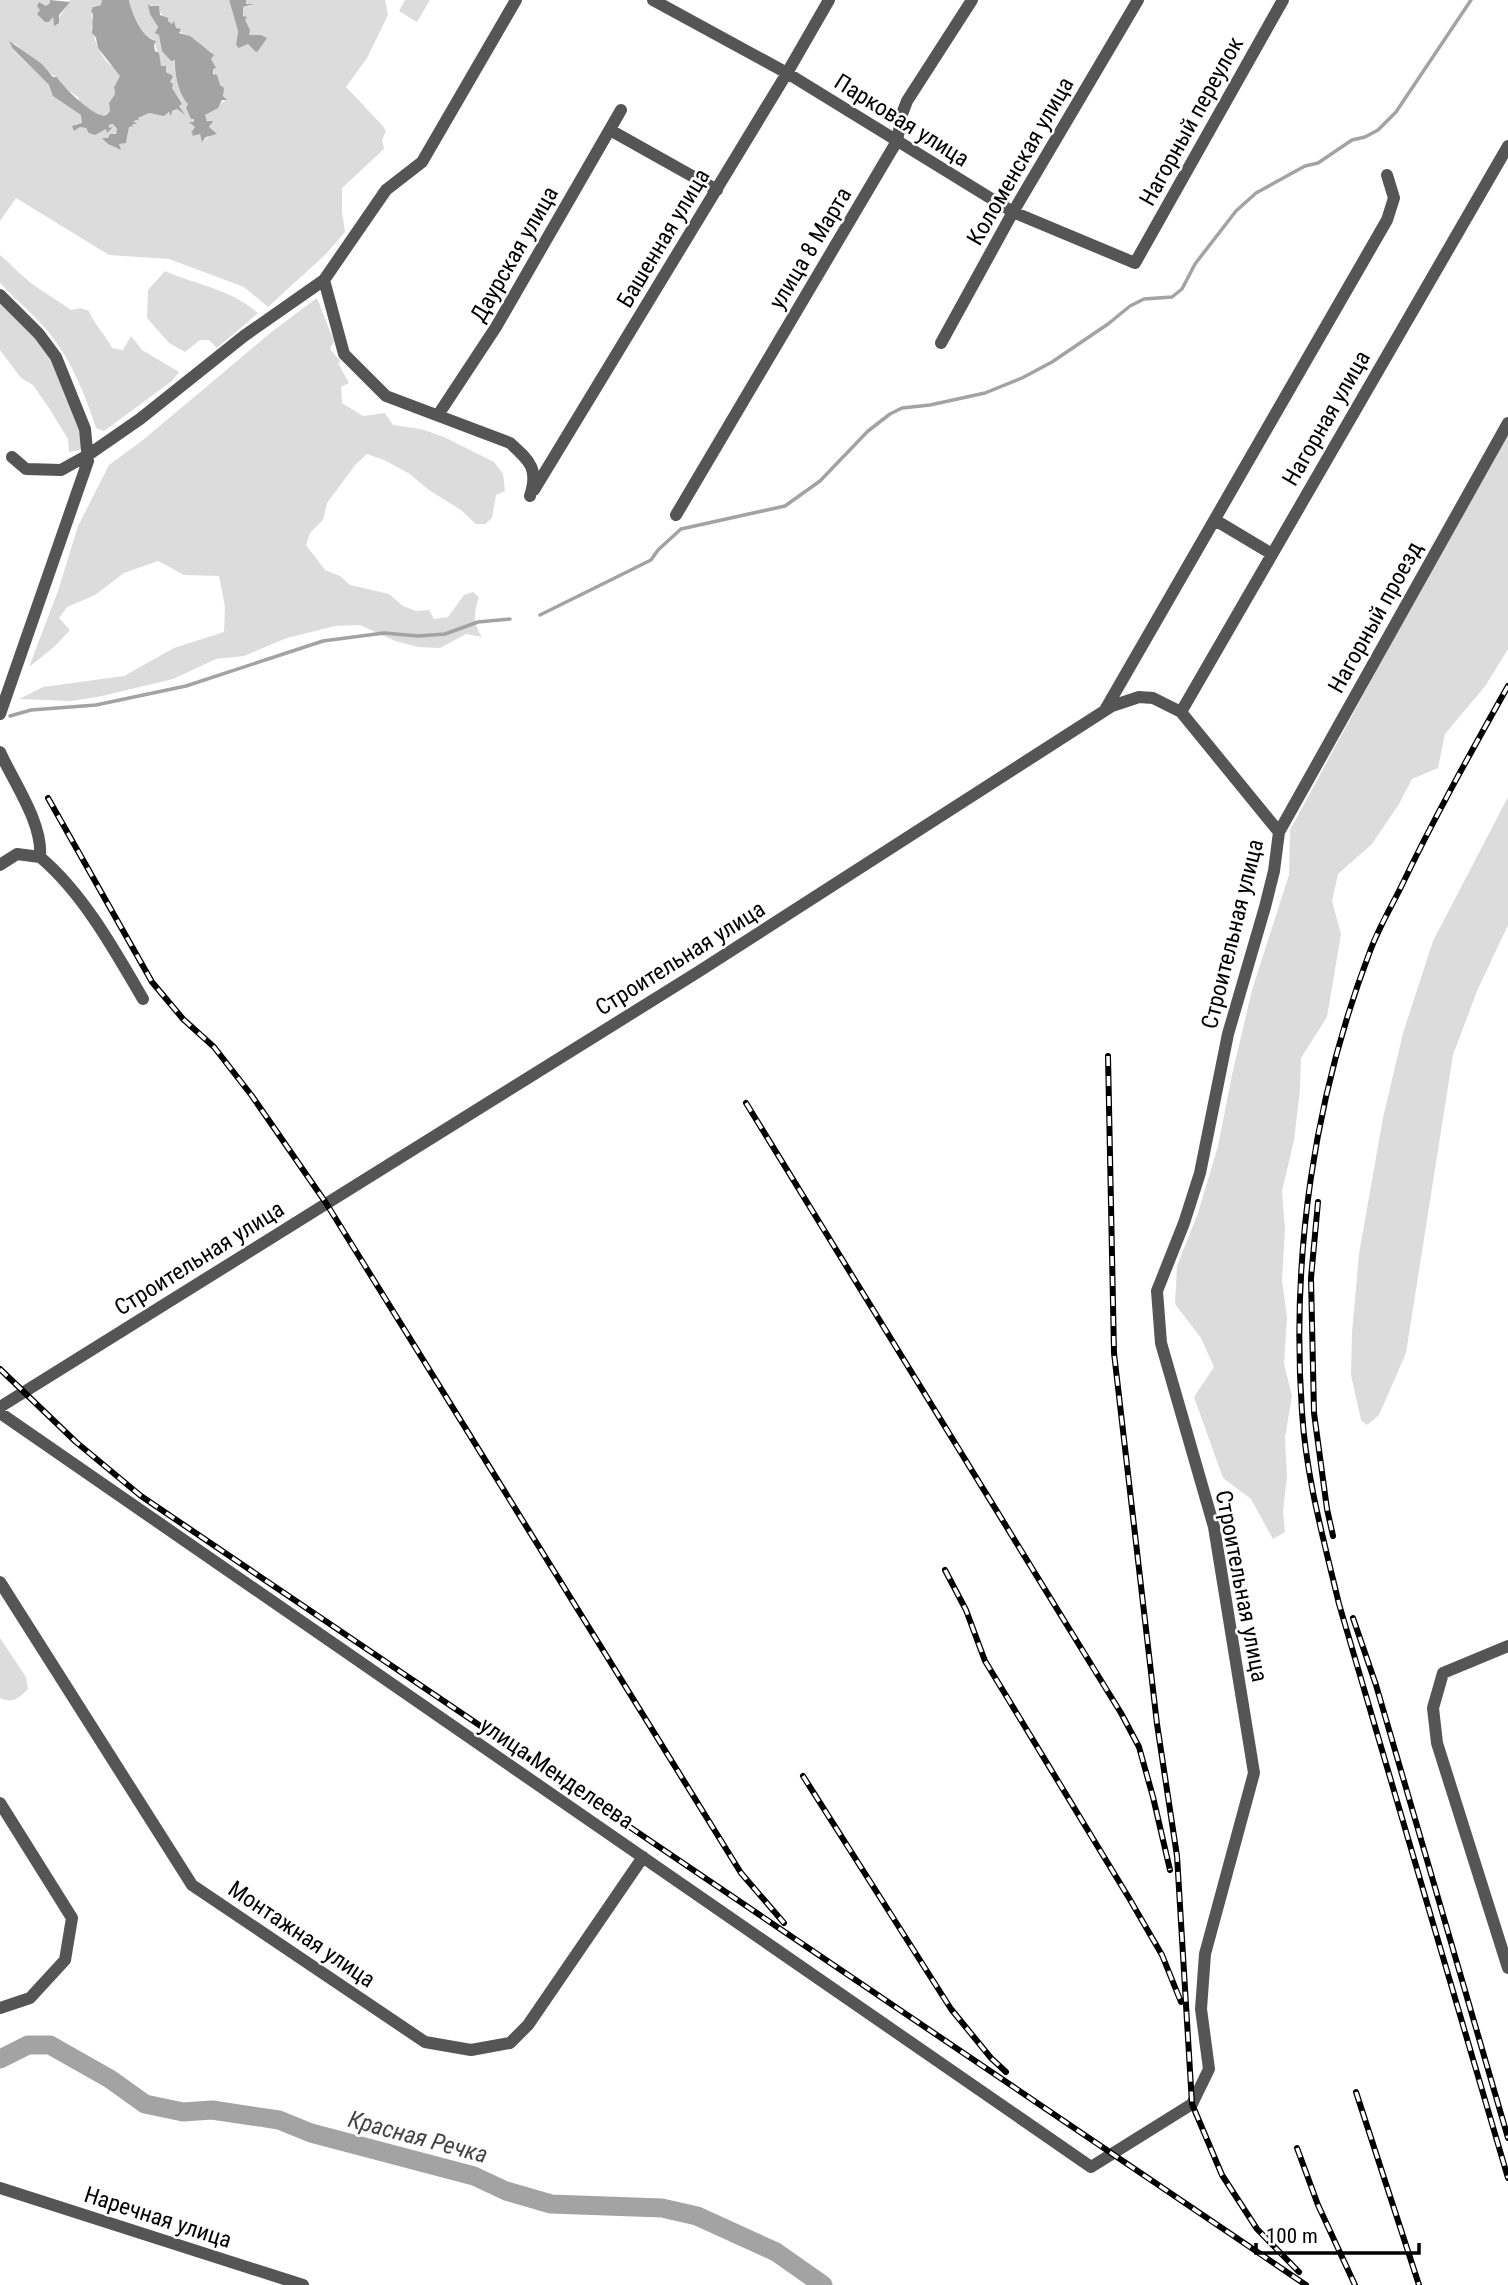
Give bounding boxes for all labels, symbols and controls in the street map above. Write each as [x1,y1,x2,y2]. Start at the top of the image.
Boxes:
street label: Нагорный переулок [1134,32,1249,210]
street label: Парковая улица [829,68,974,173]
street label: Коломенская улица [961,73,1079,250]
street label: Башенная улица [611,164,715,313]
street label: Даурская улица [465,182,564,327]
street label: улица 8 Марта [764,183,857,314]
street label: Нагорная улица [1277,346,1376,490]
street label: Нагорный проезд [1323,537,1428,698]
street label: Строительная улица [1196,836,1269,1032]
street label: Строительная улица [591,895,770,1021]
street label: Строительная улица [110,1195,289,1321]
street label: Строительная улица [1210,1488,1273,1684]
street label: улица Менделеева [475,1712,639,1835]
street label: Монтажная улица [223,1875,380,1993]
water label: Красная Речка [345,2105,491,2169]
street label: Наречная улица [81,2181,235,2254]
scale bar [1256,2212,1419,2256]
text: 100 m [1266,2224,1318,2248]

